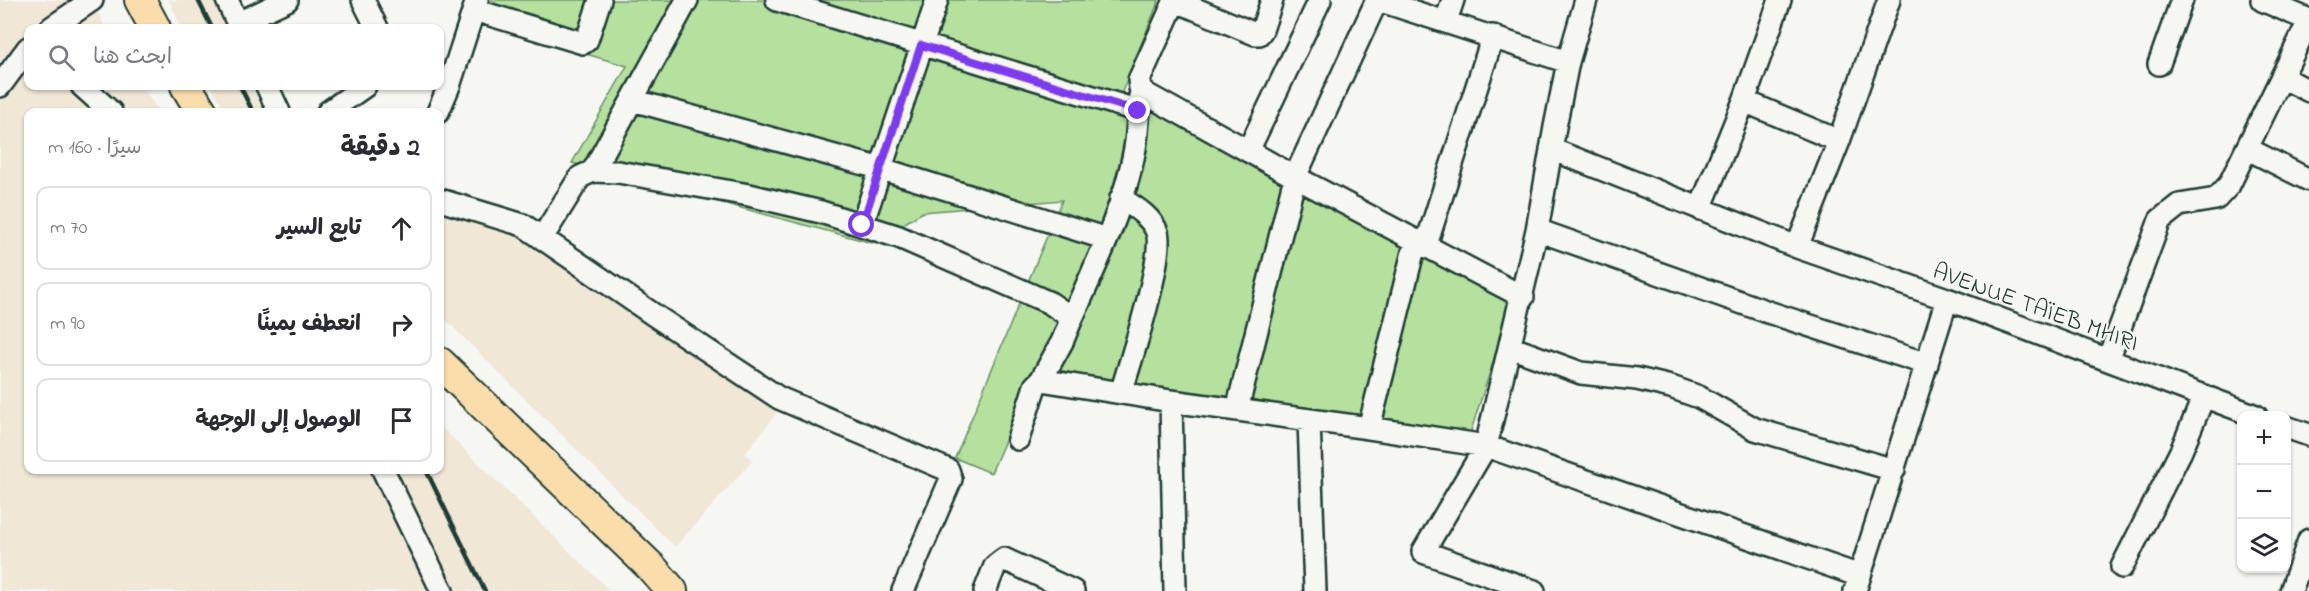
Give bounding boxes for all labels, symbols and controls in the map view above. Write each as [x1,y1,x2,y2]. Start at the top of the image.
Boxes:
search box [24,24,444,90]
icon: search [45,41,78,74]
text: ابحث هنا [93,42,172,74]
route end [1124,97,1150,123]
text: 2 دقيقة [341,130,420,168]
text: سيرًا · 160 m [48,134,141,163]
route start [848,211,874,237]
icon: ahead [385,212,418,245]
text: تابع السير [277,213,361,245]
text: 70 m [50,214,87,243]
street label: AVENUE TAÏEB MHIRI [1927,255,2143,362]
icon: right [385,308,418,341]
text: انعطف يمينًا [257,309,361,341]
text: 90 m [50,310,85,339]
icon: arrive [385,404,418,437]
text: الوصول إلى الوجهة [195,405,361,437]
map controls [2237,411,2291,573]
button: + [2237,411,2291,465]
button: − [2237,465,2291,519]
button: layers [2237,519,2291,573]

